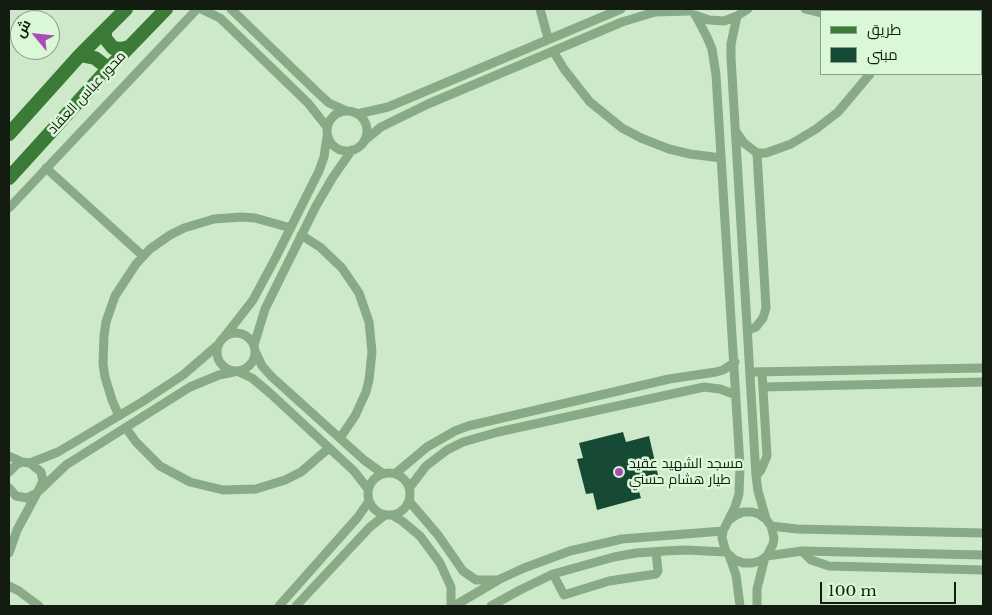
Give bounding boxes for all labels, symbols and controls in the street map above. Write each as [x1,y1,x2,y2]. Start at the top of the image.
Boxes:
north arrow [10,10,60,60]
legend [820,10,982,75]
text: ش [10,16,35,41]
text: طريق [867,20,901,39]
text: مبنى [867,45,898,64]
street label: محور عباس العقاد [44,48,130,138]
place label: مسجد الشهيد عقيد طيار هشام حسني [629,456,743,488]
marker: مسجد الشهيد عقيد طيار هشام حسني [613,466,625,478]
scale bar [822,572,958,604]
text: 100 m [828,581,877,600]

